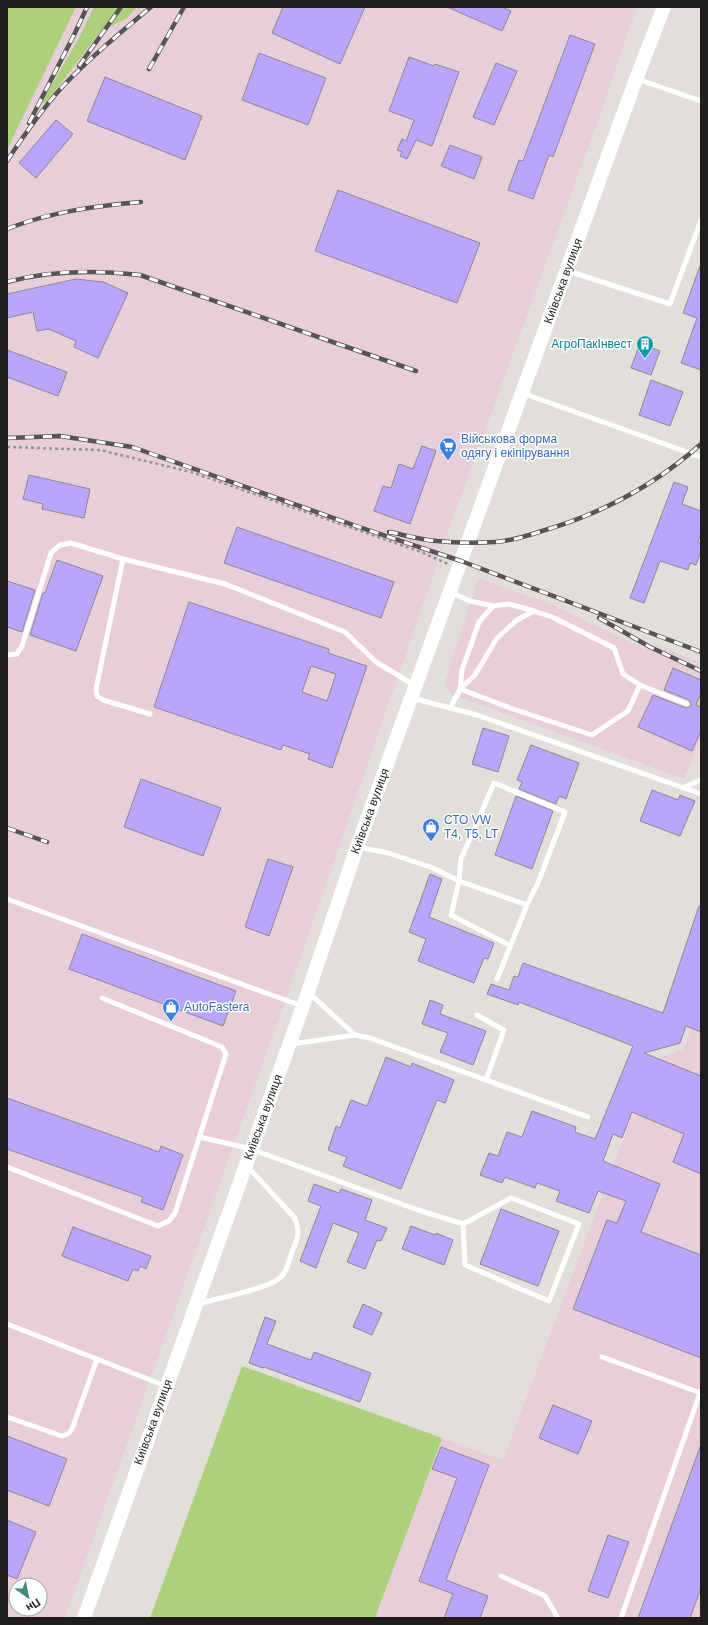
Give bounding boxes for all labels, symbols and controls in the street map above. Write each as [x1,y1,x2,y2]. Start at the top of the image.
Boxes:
street label: Київська вулиця [541,236,585,326]
building icon: АгроПакІнвест [635,334,655,359]
place label: АгроПакІнвест [551,337,632,351]
place label: Військова форма одягу і екіпірування [461,432,570,460]
supermarket icon: Військова форма одягу і екіпірування [438,436,458,461]
street label: Київська вулиця [348,766,392,856]
place label: СТО VW T4, T5, LT [444,813,499,841]
shop icon: СТО VW T4, T5, LT [421,817,441,842]
shop icon: AutoFastera [161,997,181,1022]
place label: AutoFastera [184,1000,250,1014]
street label: Київська вулиця [241,1072,285,1162]
street label: Київська вулиця [131,1377,175,1467]
north arrow [8,1577,48,1617]
text: Пн [24,1596,43,1614]

